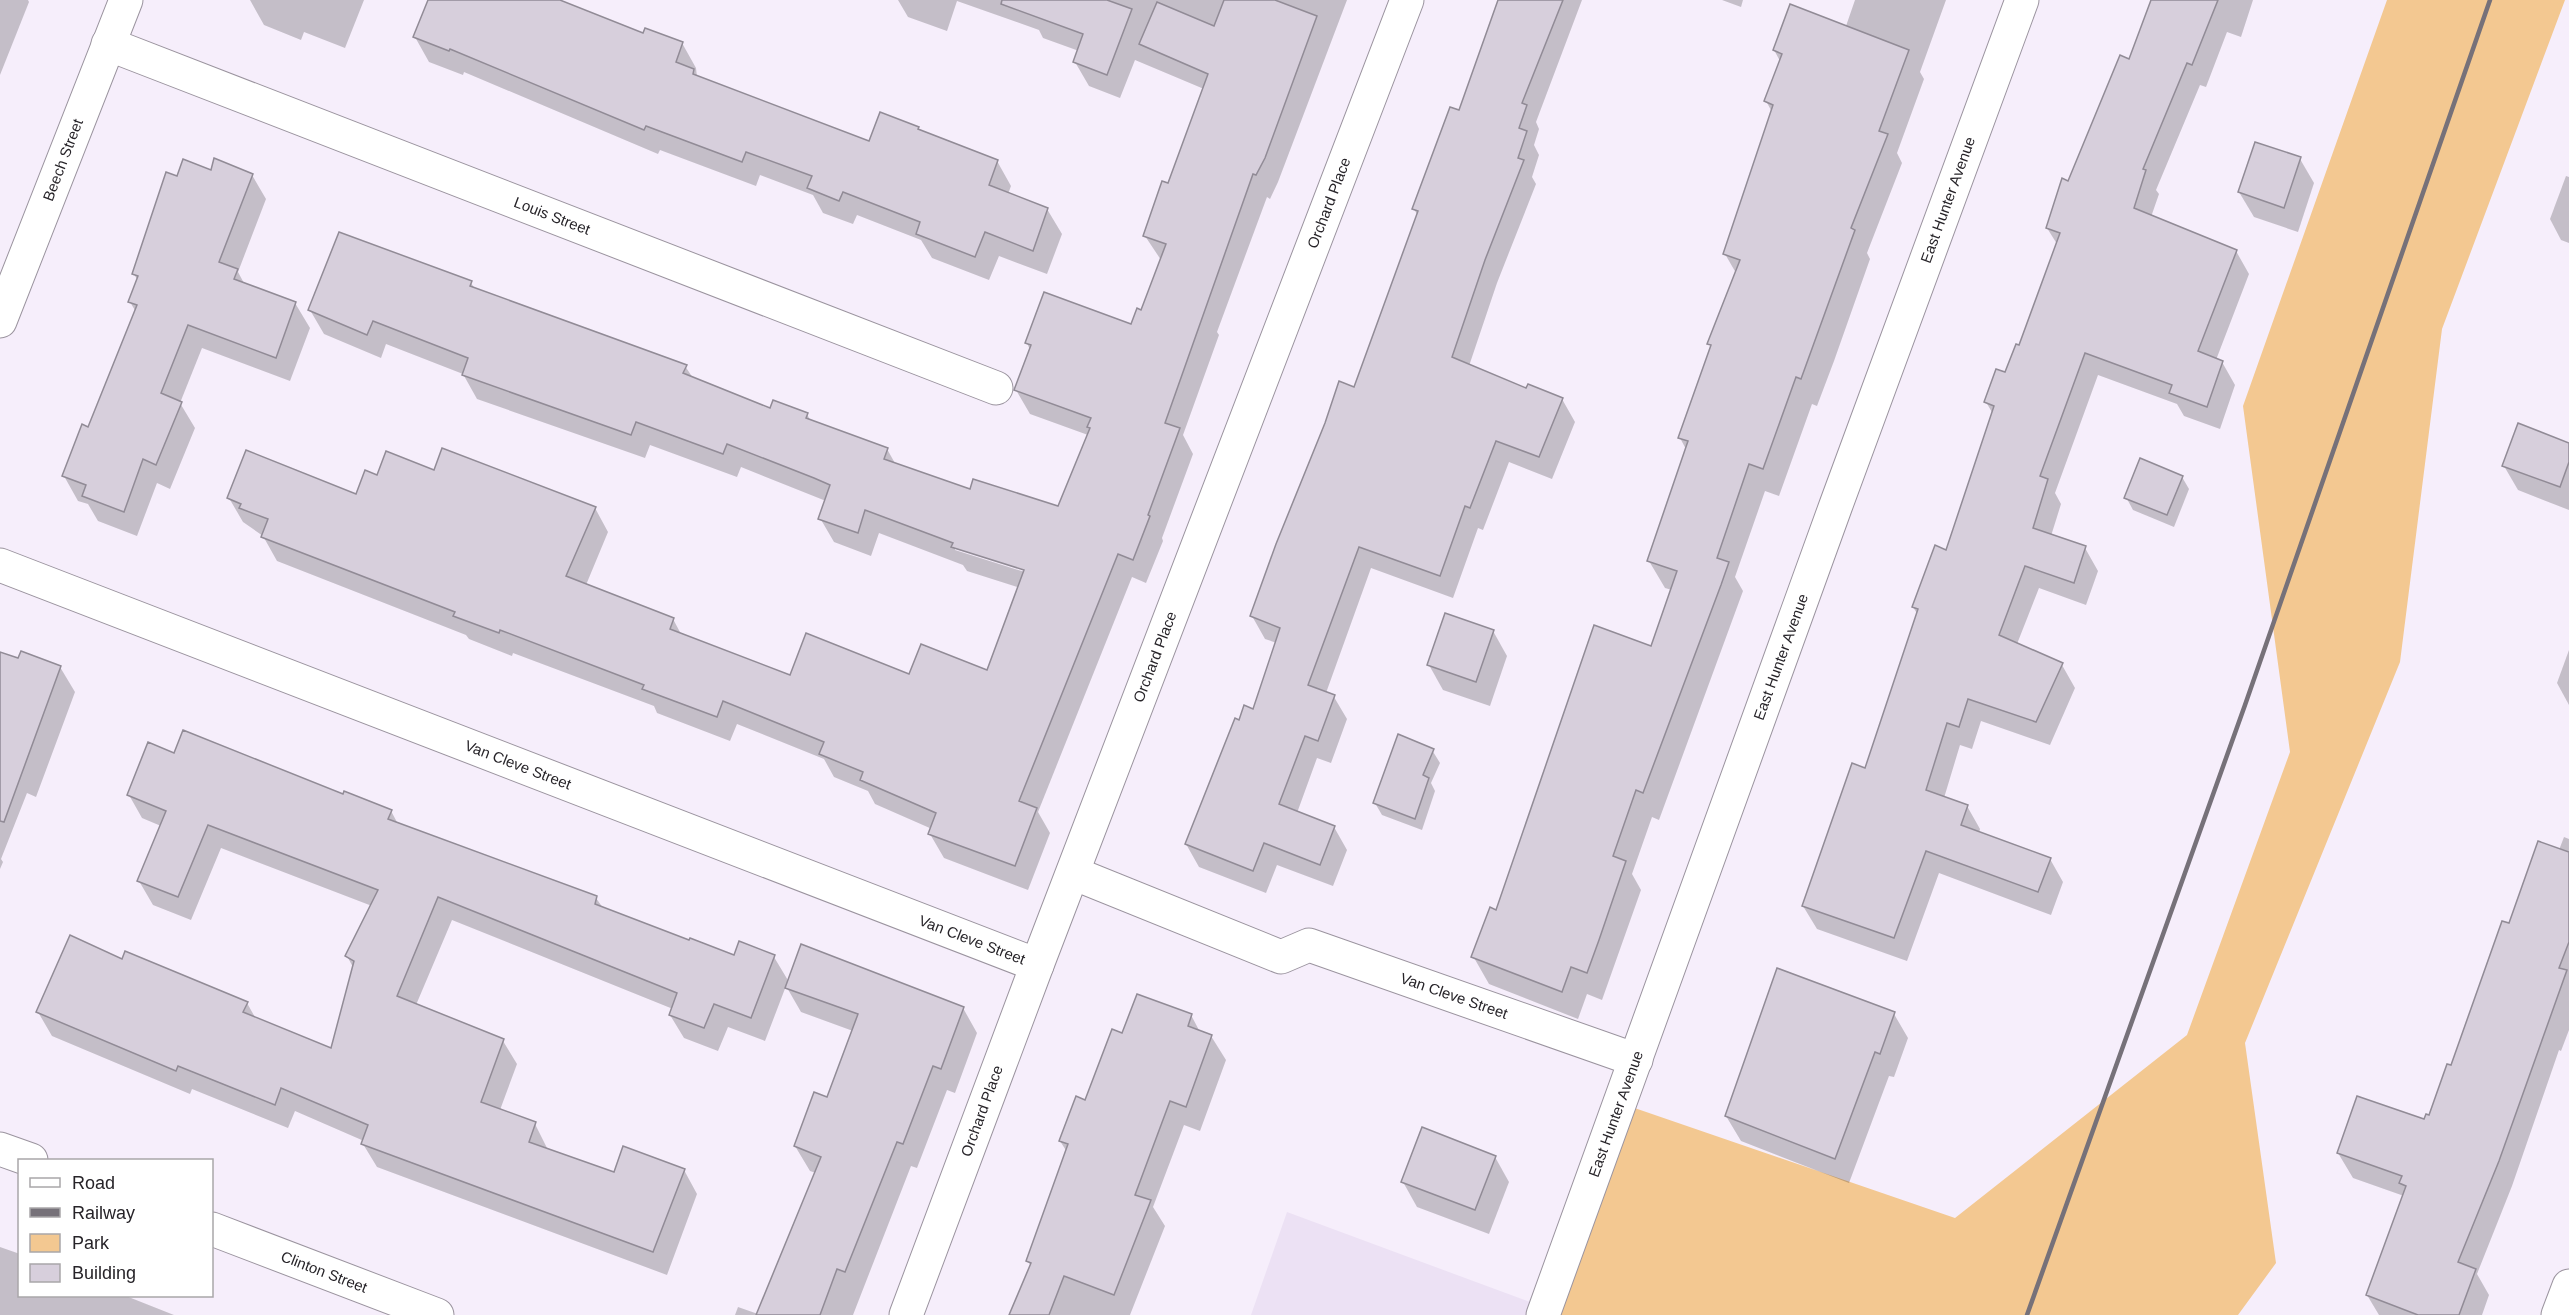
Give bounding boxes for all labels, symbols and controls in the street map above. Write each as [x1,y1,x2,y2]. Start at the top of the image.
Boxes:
street label: Beech Street [39,116,86,203]
street label: East Hunter Avenue [1917,134,1978,265]
street label: Orchard Place [1303,155,1354,251]
street label: Louis Street [512,193,593,238]
street label: East Hunter Avenue [1750,591,1811,722]
street label: Orchard Place [1129,609,1180,705]
street label: Van Cleve Street [463,736,574,793]
street label: Van Cleve Street [917,911,1028,968]
street label: Van Cleve Street [1398,969,1511,1022]
street label: East Hunter Avenue [1585,1048,1646,1179]
street label: Orchard Place [957,1063,1006,1159]
legend [18,1159,213,1297]
text: Road [72,1173,115,1193]
text: Railway [72,1203,135,1223]
text: Park [72,1233,110,1253]
street label: Clinton Street [279,1247,370,1296]
text: Building [72,1263,136,1283]

